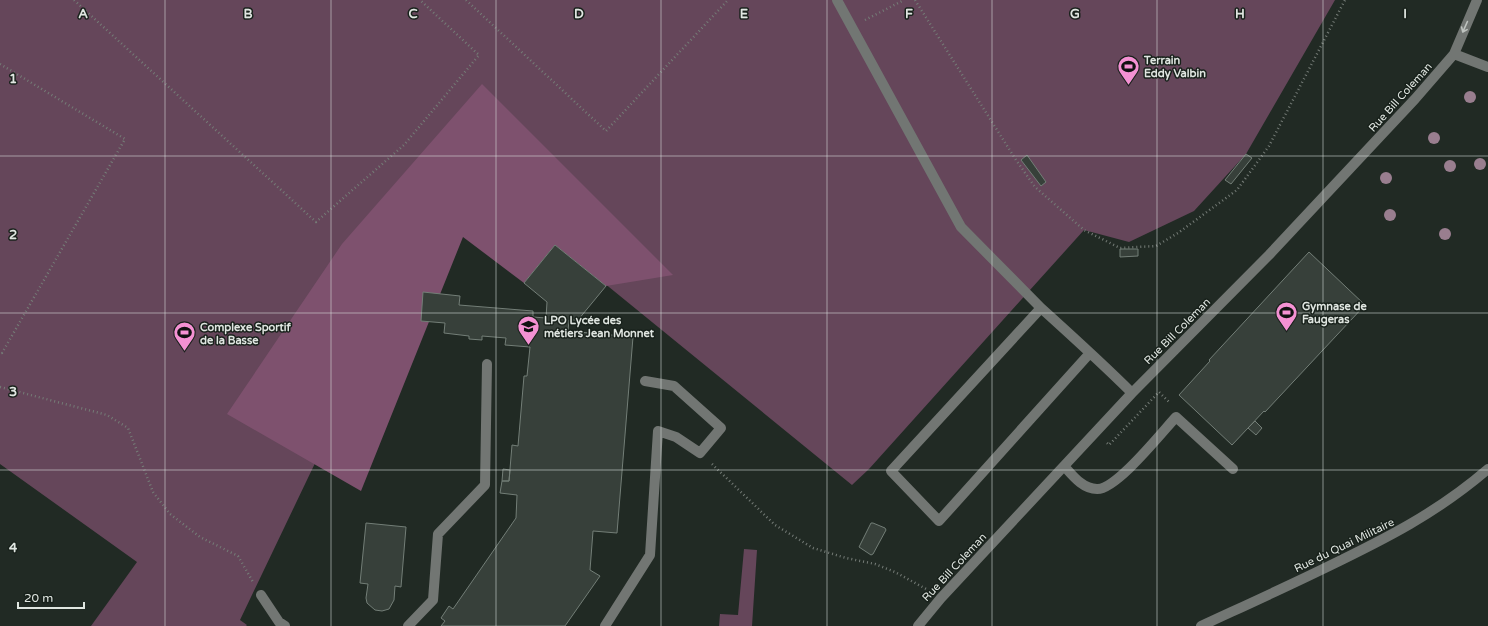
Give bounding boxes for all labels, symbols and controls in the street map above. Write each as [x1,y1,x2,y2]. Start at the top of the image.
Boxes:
text: A [78,6,88,22]
text: B [243,6,253,22]
text: C [408,6,418,22]
text: D [574,6,584,22]
text: E [740,6,748,22]
text: F [905,6,913,22]
text: G [1070,6,1080,22]
text: H [1235,6,1245,22]
text: I [1403,6,1407,22]
one-way arrow [1461,20,1469,32]
sports icon: Terrain Eddy Valbin [1116,53,1142,86]
place label: Terrain Eddy Valbin [1143,54,1206,81]
street label: Rue Bill Coleman [1366,60,1435,135]
text: 1 [9,71,17,87]
text: 2 [9,227,17,243]
street label: Rue Bill Coleman [1142,296,1213,367]
sports icon: Gymnase de Faugeras [1274,299,1300,332]
place label: Gymnase de Faugeras [1302,300,1368,327]
school or university icon: LPO Lycée des métiers Jean Monnet [516,313,542,346]
place label: LPO Lycée des métiers Jean Monnet [544,314,655,340]
sports icon: Complexe Sportif de la Basse [171,320,197,353]
place label: Complexe Sportif de la Basse [200,321,291,347]
text: 3 [9,384,17,400]
street label: Rue du Quai Militaire [1292,516,1396,575]
street label: Rue Bill Coleman [919,531,989,604]
text: 4 [9,540,18,556]
scale bar [18,584,84,610]
text: 20 m [24,591,53,605]

